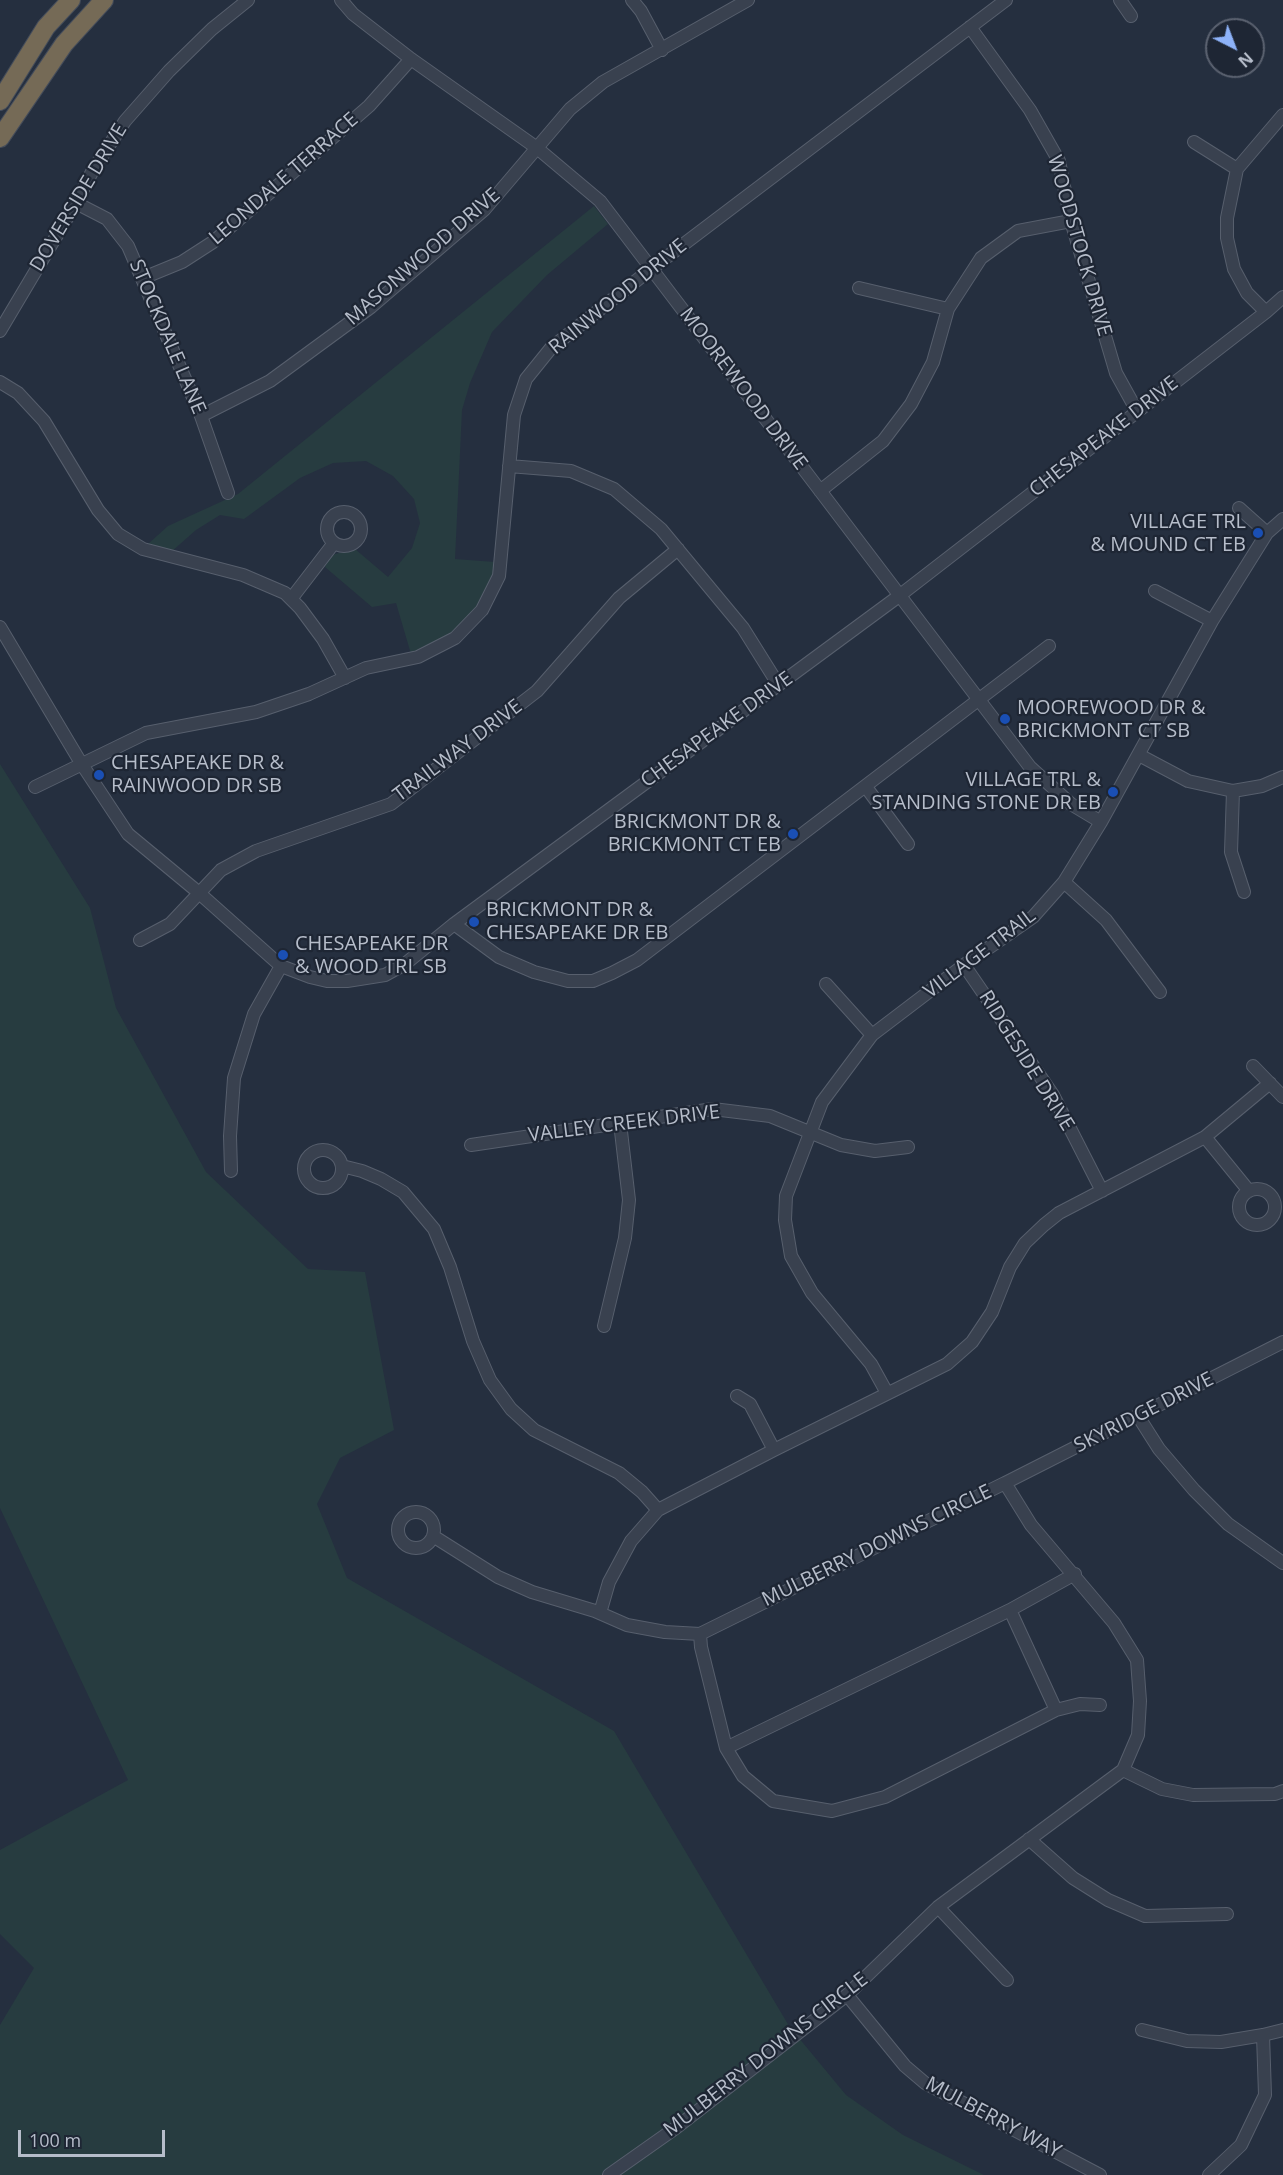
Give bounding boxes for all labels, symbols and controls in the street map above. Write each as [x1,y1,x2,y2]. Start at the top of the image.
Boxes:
north arrow [1205,18,1265,78]
text: N [1234,47,1258,72]
street label: LEONDALE TERRACE [205,108,363,250]
street label: DOVERSIDE DRIVE [25,120,133,276]
street label: WOODSTOCK DRIVE [1042,153,1116,339]
street label: MASONWOOD DRIVE [341,183,505,331]
street label: RAINWOOD DRIVE [544,234,692,360]
street label: STOCKDALE LANE [124,256,210,418]
street label: MOOREWOOD DRIVE [674,303,812,475]
street label: CHESAPEAKE DRIVE [1025,372,1183,502]
place label: VILLAGE TRL & MOUND CT EB [1091,510,1246,557]
marker: VILLAGE TRL & MOUND CT EB [1251,526,1265,540]
street label: CHESAPEAKE DRIVE [636,667,798,793]
street label: TRAILWAY DRIVE [389,695,527,807]
place label: MOOREWOOD DR & BRICKMONT CT SB [1017,696,1205,743]
marker: MOOREWOOD DR & BRICKMONT CT SB [998,712,1012,726]
place label: CHESAPEAKE DR & RAINWOOD DR SB [111,751,284,798]
marker: CHESAPEAKE DR & RAINWOOD DR SB [92,768,106,782]
place label: VILLAGE TRL & STANDING STONE DR EB [871,768,1101,815]
marker: VILLAGE TRL & STANDING STONE DR EB [1106,785,1120,799]
place label: BRICKMONT DR & BRICKMONT CT EB [608,810,781,857]
marker: BRICKMONT DR & BRICKMONT CT EB [786,827,800,841]
place label: BRICKMONT DR & CHESAPEAKE DR EB [486,898,668,945]
street label: VILLAGE TRAIL [919,904,1041,1004]
marker: BRICKMONT DR & CHESAPEAKE DR EB [467,915,481,929]
place label: CHESAPEAKE DR & WOOD TRL SB [295,932,448,979]
marker: CHESAPEAKE DR & WOOD TRL SB [276,948,290,962]
street label: RIDGESIDE DRIVE [973,986,1079,1136]
street label: VALLEY CREEK DRIVE [527,1100,721,1148]
street label: SKYRIDGE DRIVE [1070,1368,1218,1458]
street label: MULBERRY DOWNS CIRCLE [758,1480,996,1612]
street label: MULBERRY DOWNS CIRCLE [659,1968,873,2142]
street label: MULBERRY WAY [921,2072,1065,2164]
scale bar [21,2118,168,2156]
text: 100 m [29,2128,81,2152]

